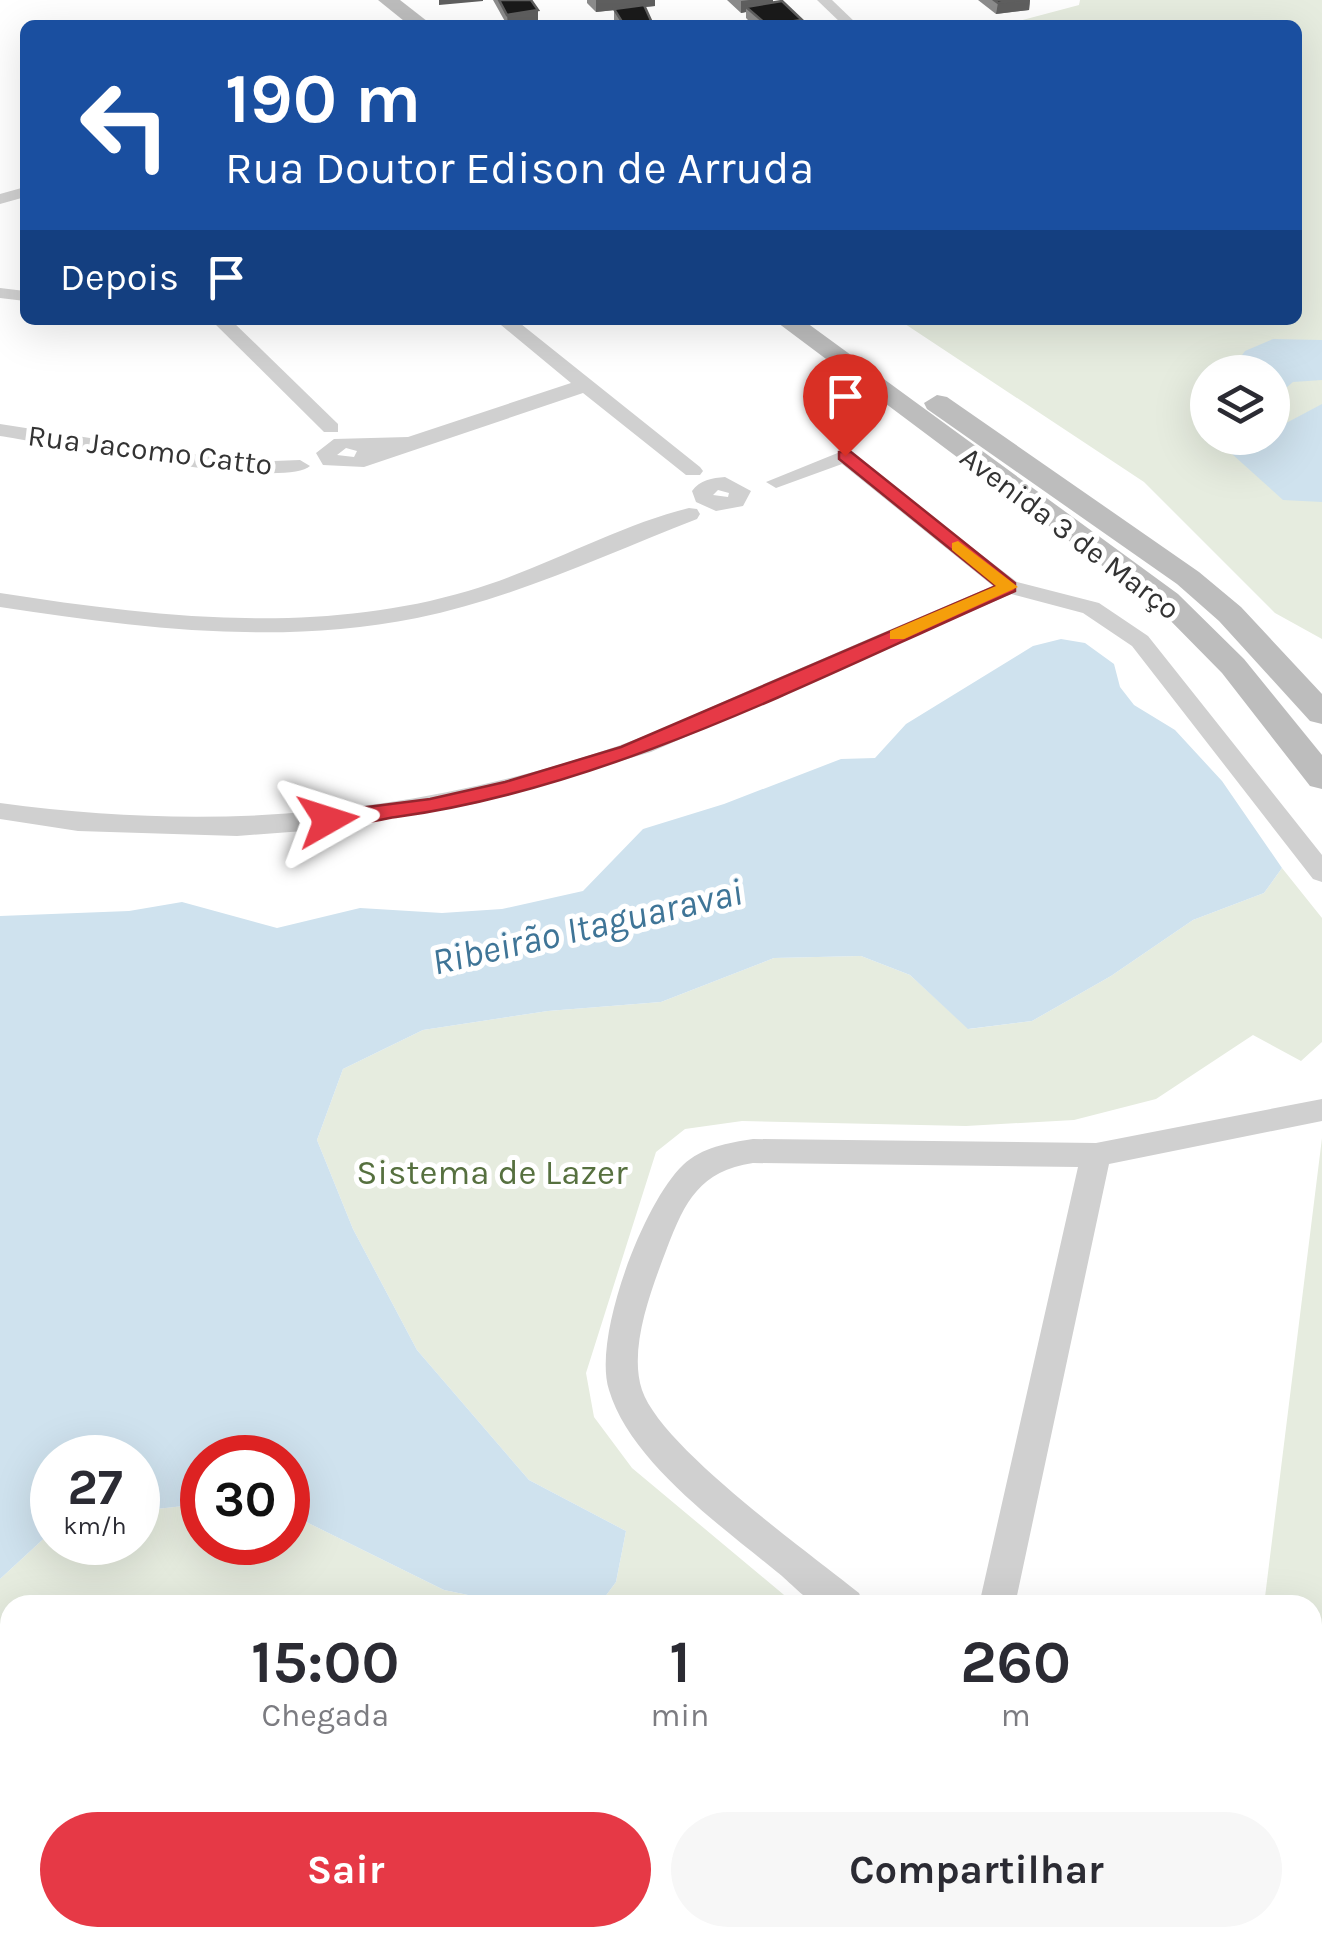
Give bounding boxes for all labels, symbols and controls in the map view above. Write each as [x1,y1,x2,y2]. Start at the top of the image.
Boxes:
text: 190 m [225,58,421,140]
icon: left [60,60,190,190]
text: Rua Doutor Edison de Arruda [225,142,814,194]
icon: arrive [199,250,254,305]
text: Depois [60,255,179,300]
pin [803,354,888,457]
map controls [1190,355,1290,455]
button: layers [1190,355,1290,455]
icon: arrive [818,369,873,424]
street label: Rua Jacomo Catto [26,417,274,483]
street label: Avenida 3 de Março [953,439,1187,627]
position arrow [276,768,380,872]
water label: Ribeirão Itaguaravai [427,869,747,985]
park label: Sistema de Lazer [356,1152,628,1193]
speed limit sign: 30 [180,1435,310,1565]
text: 27 [67,1458,123,1517]
text: km/h [63,1511,127,1540]
text: 15:00 [251,1627,399,1697]
text: 1 [669,1627,691,1697]
text: 260 [960,1627,1071,1697]
text: Chegada [261,1697,389,1734]
text: min [650,1697,709,1734]
text: m [1001,1697,1031,1734]
button: Sair [40,1812,651,1927]
button: Compartilhar [671,1812,1282,1927]

